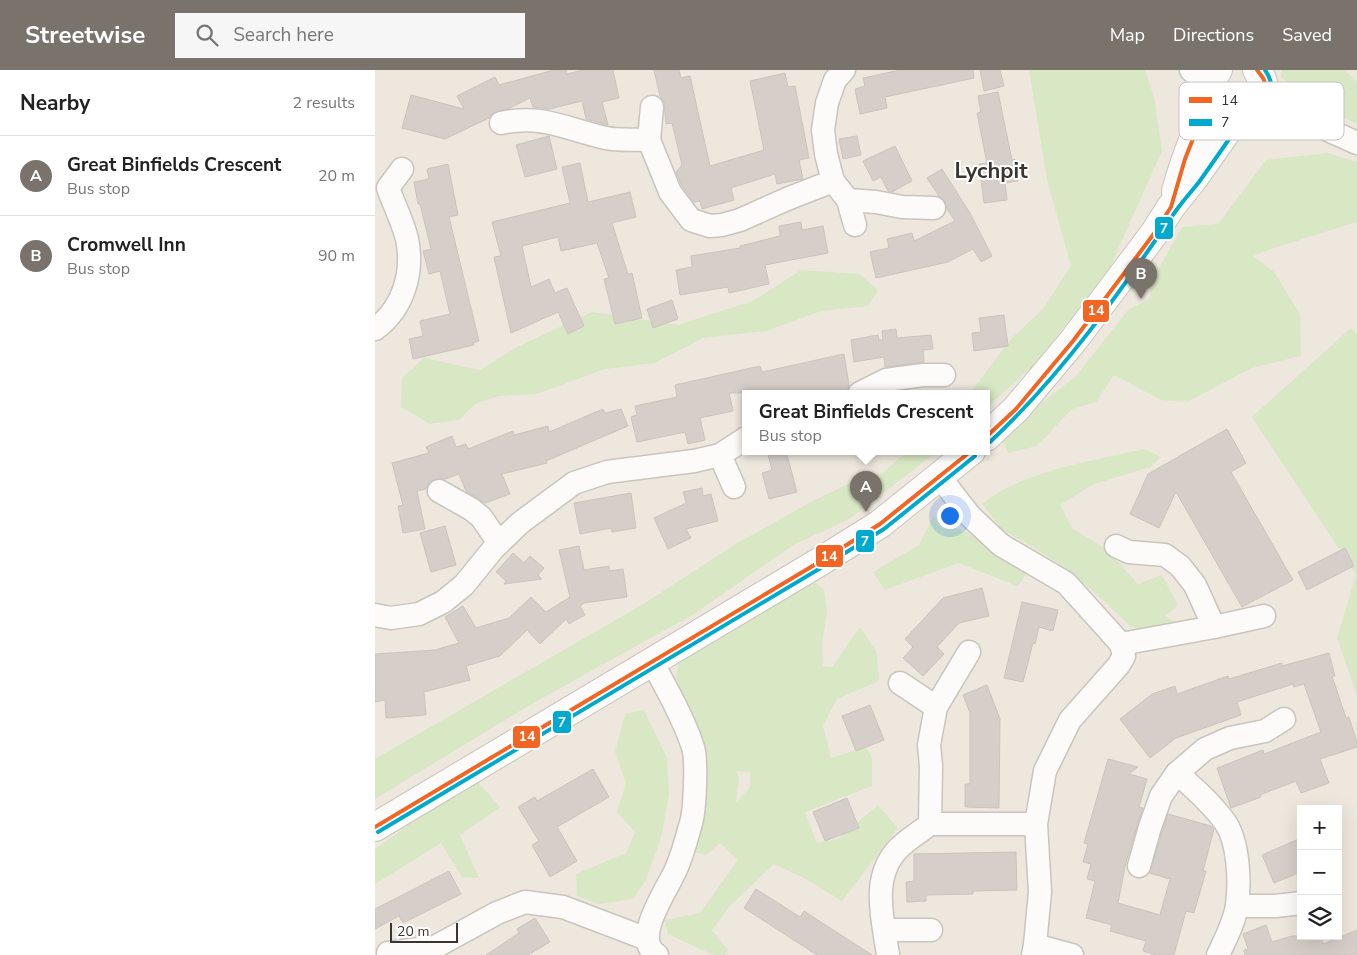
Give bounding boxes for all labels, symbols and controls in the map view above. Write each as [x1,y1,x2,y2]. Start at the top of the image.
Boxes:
search box [175,13,525,58]
text: Streetwise [25,19,145,51]
icon: search [193,21,221,49]
text: Search here [233,22,334,48]
text: Map [1110,23,1145,47]
text: Directions [1173,23,1254,47]
text: Saved [1282,23,1332,47]
legend [1179,82,1344,140]
text: Nearby [20,89,90,117]
text: 14 [1221,91,1238,110]
text: 2 results [293,92,355,114]
text: 7 [1221,113,1229,132]
text: Great Binfields Crescent [67,152,281,178]
district label: Lychpit [954,156,1028,186]
text: A [30,165,42,187]
text: 20 m [318,165,355,187]
text: Bus stop [67,178,130,200]
line badge: 7 [1154,216,1174,240]
text: 7 [1160,219,1168,238]
text: Cromwell Inn [67,232,186,258]
text: B [30,245,42,267]
text: 90 m [318,245,355,267]
text: Bus stop [67,258,130,280]
pin: B [1125,258,1157,299]
line badge: 14 [1082,299,1110,323]
text: 14 [1088,301,1105,320]
popup [742,390,990,455]
text: Great Binfields Crescent [759,399,973,425]
text: Bus stop [759,425,822,447]
pin: A [850,471,882,512]
your location [937,503,963,529]
line badge: 7 [855,529,875,553]
text: 7 [861,532,869,551]
line badge: 14 [815,544,844,568]
text: 14 [821,547,838,566]
line badge: 7 [552,710,572,734]
text: 7 [558,713,566,732]
line badge: 14 [512,725,541,749]
text: 14 [519,727,536,746]
map controls [1297,805,1342,940]
button: + [1297,805,1342,850]
button: − [1297,850,1342,895]
button: layers [1297,895,1342,940]
scale bar [390,920,457,943]
text: 20 m [397,922,429,941]

